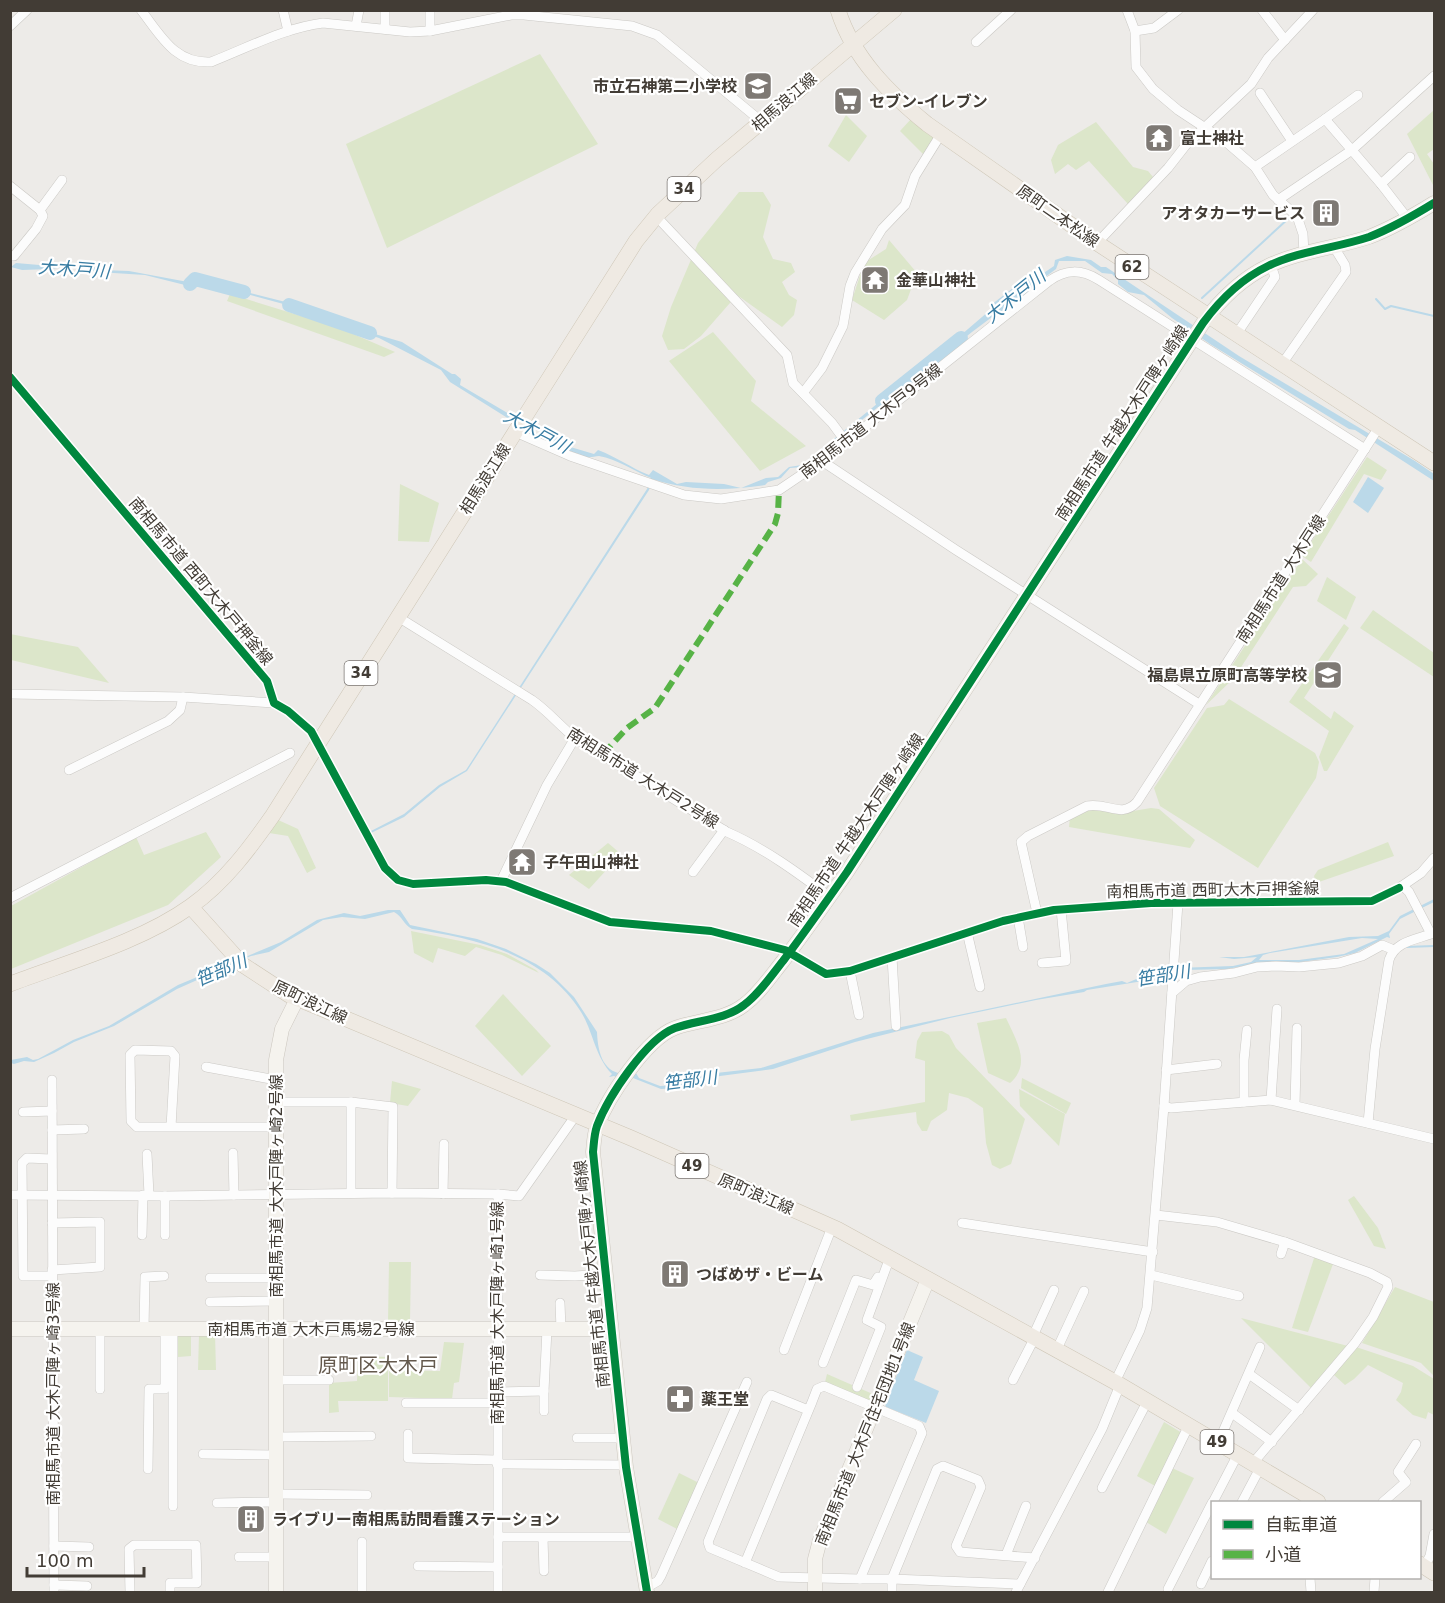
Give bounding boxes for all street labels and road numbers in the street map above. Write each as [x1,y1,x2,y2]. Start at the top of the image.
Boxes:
street label: 相馬浪江線 [748,69,820,135]
road number: 34 [668,177,700,201]
street label: 原町二本松線 [1013,181,1103,251]
road number: 62 [1116,255,1148,279]
street label: 南相馬市道 牛越大木戸陣ヶ崎線 [1052,322,1192,524]
street label: 南相馬市道 大木戸9号線 [796,360,946,482]
street label: 相馬浪江線 [456,440,514,518]
street label: 南相馬市道 西町大木戸押釜線 [125,493,277,669]
street label: 南相馬市道 大木戸線 [1232,511,1330,647]
road number: 34 [344,661,378,685]
street label: 南相馬市道 大木戸2号線 [564,724,722,832]
street label: 南相馬市道 牛越大木戸陣ヶ崎線 [784,730,928,930]
street label: 南相馬市道 西町大木戸押釜線 [1106,879,1320,901]
street label: 原町浪江線 [270,976,350,1028]
street label: 南相馬市道 大木戸陣ヶ崎2号線 [267,1074,286,1298]
road number: 49 [676,1154,708,1178]
street label: 南相馬市道 牛越大木戸陣ヶ崎線 [571,1159,613,1389]
street label: 原町浪江線 [715,1170,797,1218]
street label: 南相馬市道 大木戸陣ヶ崎1号線 [488,1201,507,1425]
street label: 南相馬市道 大木戸陣ヶ崎3号線 [44,1282,63,1506]
street label: 南相馬市道 大木戸馬場2号線 [207,1320,415,1339]
street label: 南相馬市道 大木戸住宅団地1号線 [811,1320,919,1548]
road number: 49 [1200,1430,1234,1454]

